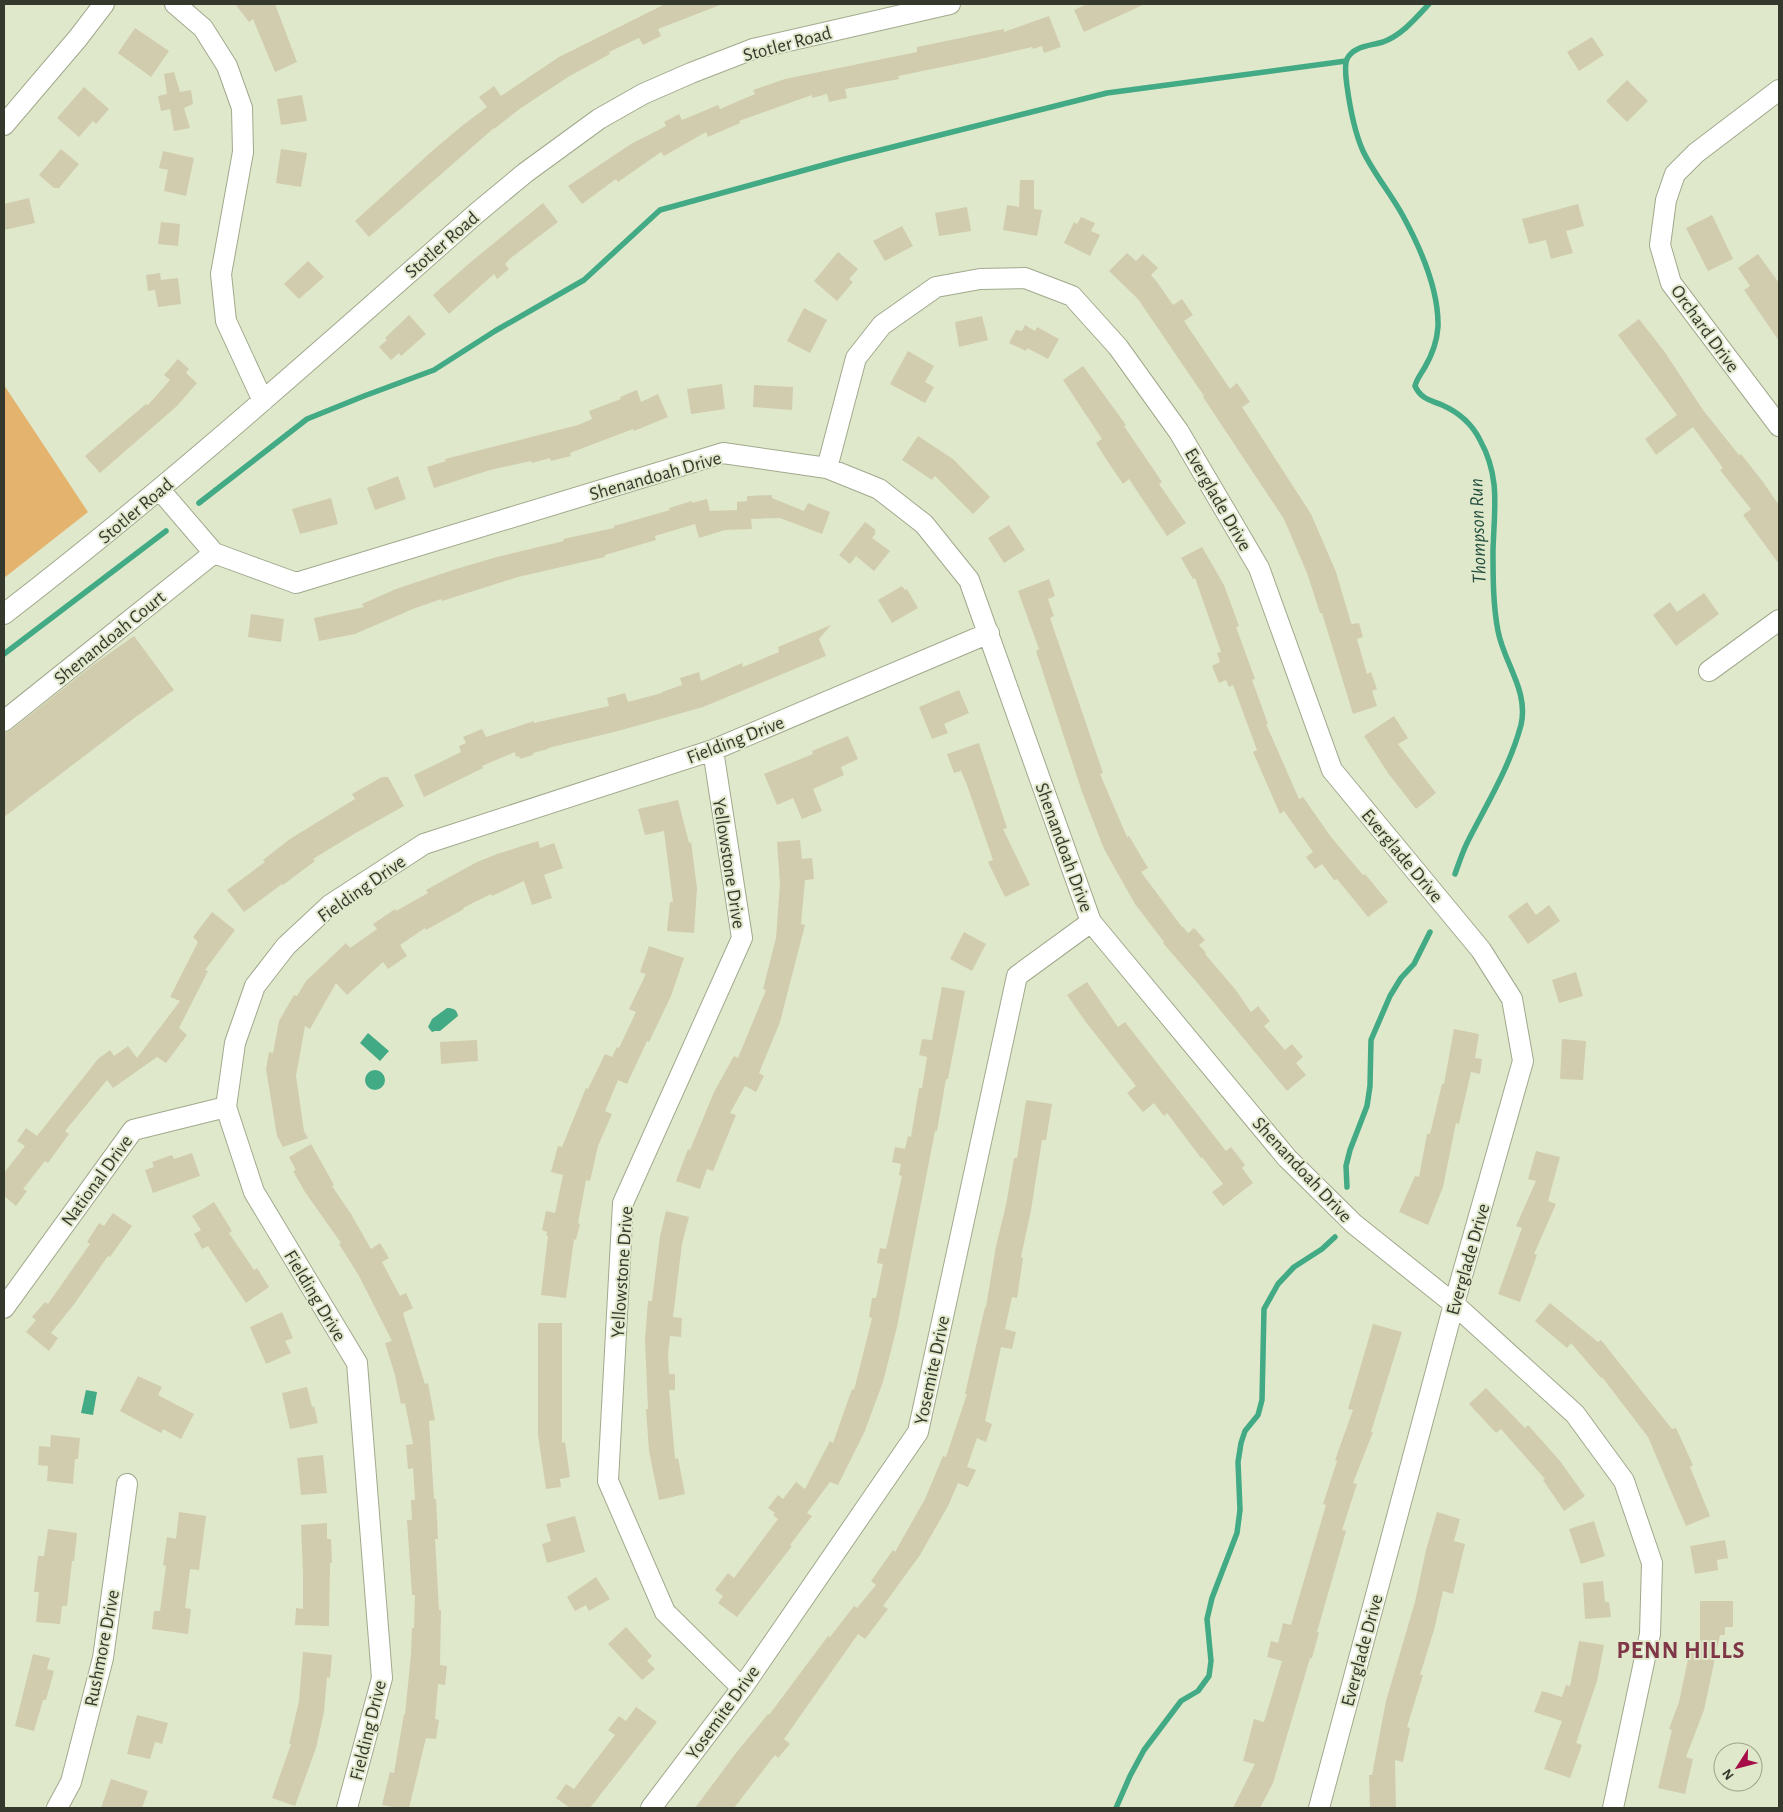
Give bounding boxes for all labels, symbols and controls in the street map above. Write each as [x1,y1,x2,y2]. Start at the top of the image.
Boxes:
street label: Stotler Road [741,23,834,65]
street label: Stotler Road [402,208,483,282]
street label: Orchard Drive [1667,282,1743,376]
street label: Everglade Drive [1181,445,1255,554]
street label: Shenandoah Drive [587,449,723,504]
street label: Stotler Road [95,475,177,548]
water label: Thompson Run [1466,478,1490,584]
street label: Shenandoah Court [51,588,169,689]
street label: Fielding Drive [684,713,787,768]
street label: Shenandoah Drive [1031,780,1096,915]
street label: Yellowstone Drive [709,797,748,930]
street label: Everglade Drive [1358,806,1446,906]
street label: Fielding Drive [314,852,409,926]
street label: Shenandoah Drive [1249,1114,1355,1226]
street label: National Drive [58,1132,136,1230]
street label: Everglade Drive [1443,1201,1493,1317]
street label: Yellowstone Drive [608,1206,637,1339]
street label: Fielding Drive [280,1247,349,1345]
street label: Yosemite Drive [912,1314,953,1427]
street label: Rushmore Drive [82,1588,123,1708]
street label: Everglade Drive [1338,1592,1387,1708]
district label: PENN HILLS [1617,1639,1746,1663]
street label: Yosemite Drive [683,1662,764,1763]
street label: Fielding Drive [347,1678,390,1782]
north arrow [1713,1742,1763,1792]
text: N [1720,1766,1737,1782]

